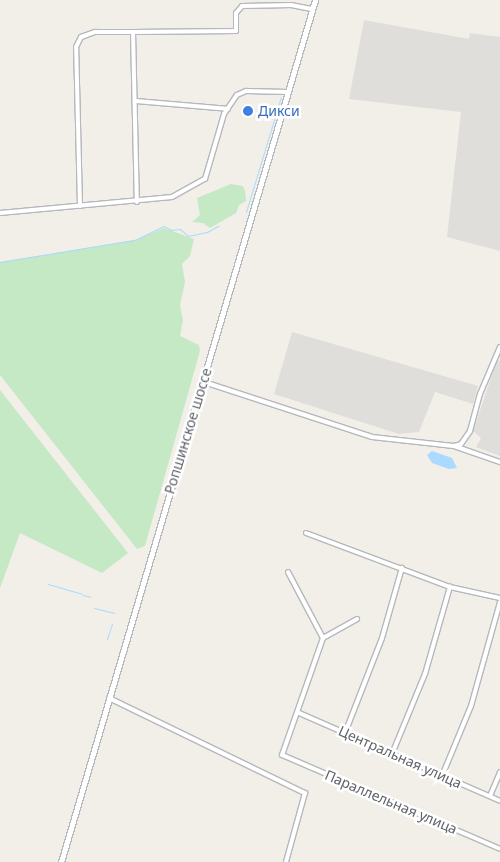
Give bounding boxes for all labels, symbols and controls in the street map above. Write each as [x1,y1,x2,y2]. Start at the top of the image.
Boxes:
place label: Дикси [258,103,300,119]
marker: Дикси [242,105,254,117]
street label: Ропшинское шоссе [161,366,215,496]
street label: Центральная улица [336,722,464,792]
street label: Параллельная улица [322,767,460,837]

